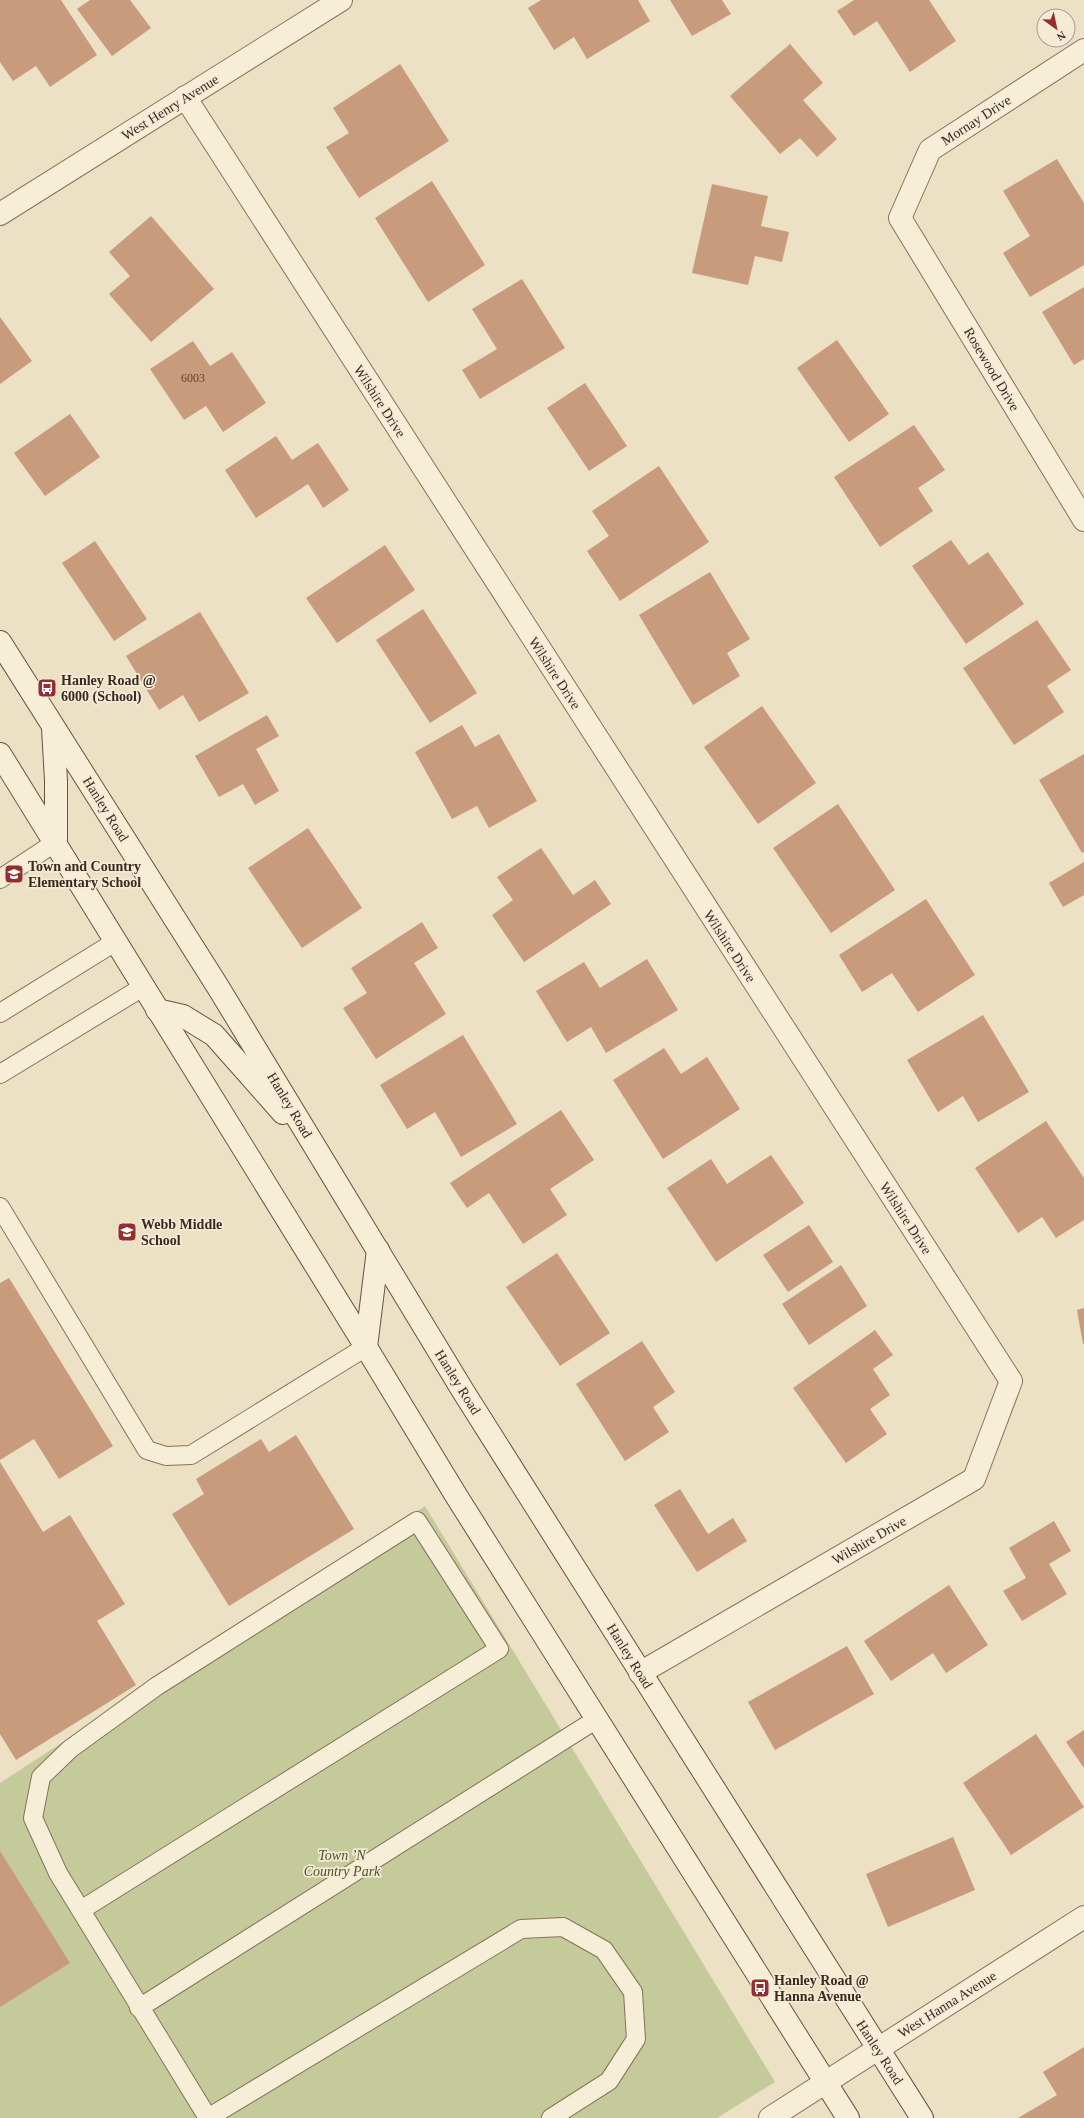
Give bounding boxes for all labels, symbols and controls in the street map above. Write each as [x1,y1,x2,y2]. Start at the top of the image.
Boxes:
north arrow [1036,8,1076,48]
text: N [1055,29,1068,44]
street label: West Henry Avenue [119,72,221,143]
street label: Mornay Drive [939,92,1014,148]
street label: Rosewood Drive [961,325,1022,414]
street label: Wilshire Drive [351,362,408,440]
house number: 6003 [181,371,205,385]
street label: Wilshire Drive [526,634,583,712]
place label: Hanley Road @ 6000 (School) [61,673,156,705]
bus stop icon: Hanley Road @ 6000 (School) [36,677,58,699]
street label: Hanley Road [80,774,131,844]
place label: Town and Country Elementary School [28,859,141,890]
school or university icon: Town and Country Elementary School [3,863,25,885]
street label: Wilshire Drive [701,907,758,985]
street label: Hanley Road [264,1070,315,1141]
street label: Wilshire Drive [877,1179,934,1257]
place label: Webb Middle School [141,1217,222,1248]
school or university icon: Webb Middle School [116,1221,138,1243]
street label: Hanley Road [432,1347,483,1417]
street label: Wilshire Drive [830,1513,909,1568]
street label: Hanley Road [604,1621,655,1691]
park label: Town ’N Country Park [304,1848,381,1879]
street label: West Hanna Avenue [895,1968,999,2041]
place label: Hanley Road @ Hanna Avenue [774,1973,869,2004]
bus stop icon: Hanley Road @ Hanna Avenue [749,1977,771,1999]
street label: Hanley Road [853,2017,906,2087]

